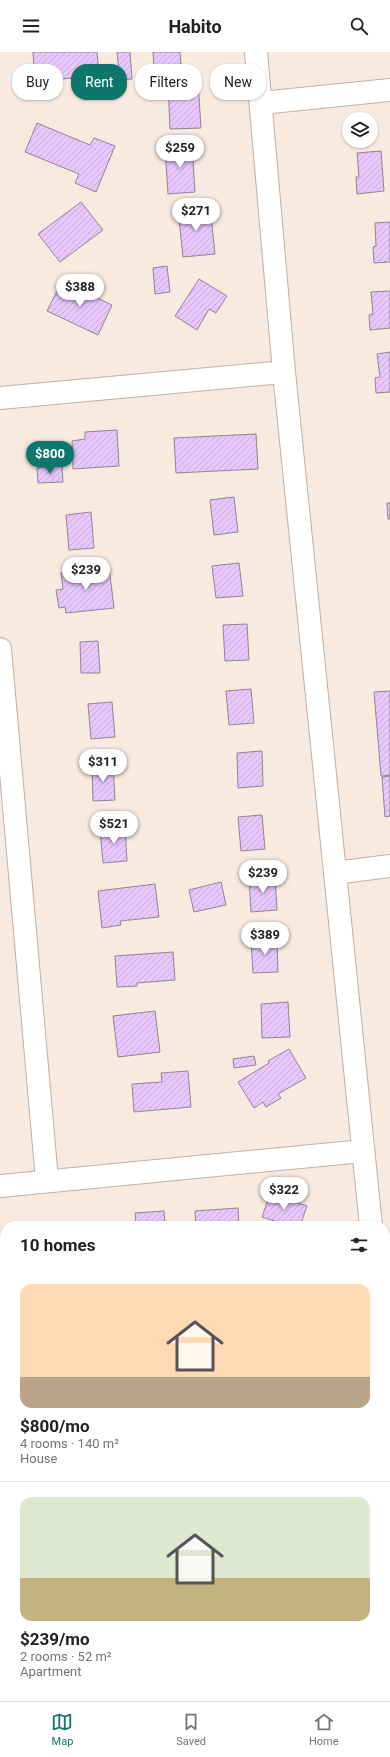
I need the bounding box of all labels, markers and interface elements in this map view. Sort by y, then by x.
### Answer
icon: menu [20,15,42,37]
icon: search [348,15,370,37]
text: Habito [168,16,222,37]
chip: Buy [12,64,63,100]
chip: Rent [71,64,127,100]
chip: Filters [135,64,202,100]
chip: New [210,64,266,100]
map controls [342,112,378,148]
button: layers [342,112,378,148]
pin: $259 [156,135,204,169]
text: $259 [165,140,195,155]
pin: $271 [172,198,220,232]
text: $271 [181,203,211,218]
pin: $388 [56,274,104,308]
text: $388 [65,279,95,294]
pin: $800 [26,441,74,475]
text: $800 [35,446,65,461]
pin: $239 [62,557,110,591]
text: $239 [71,562,101,577]
pin: $311 [79,749,127,783]
text: $311 [88,754,118,769]
pin: $521 [90,811,138,845]
text: $521 [99,816,129,831]
pin: $239 [239,860,287,894]
text: $239 [248,865,278,880]
pin: $389 [241,922,289,956]
text: $389 [250,927,280,942]
pin: $322 [260,1177,308,1211]
text: $322 [269,1182,299,1197]
icon: filters [348,1234,370,1256]
text: 10 homes [20,1235,96,1255]
icon: home [159,1310,231,1382]
text: $800/mo [20,1416,90,1436]
text: 4 rooms · 140 m² [20,1436,119,1451]
text: House [20,1451,57,1466]
icon: home [159,1523,231,1595]
text: $239/mo [20,1629,90,1649]
text: 2 rooms · 52 m² [20,1649,112,1664]
text: Apartment [20,1664,82,1679]
tab: Map [51,1711,73,1748]
tab: Saved [176,1711,206,1748]
tab: Home [309,1711,339,1748]

